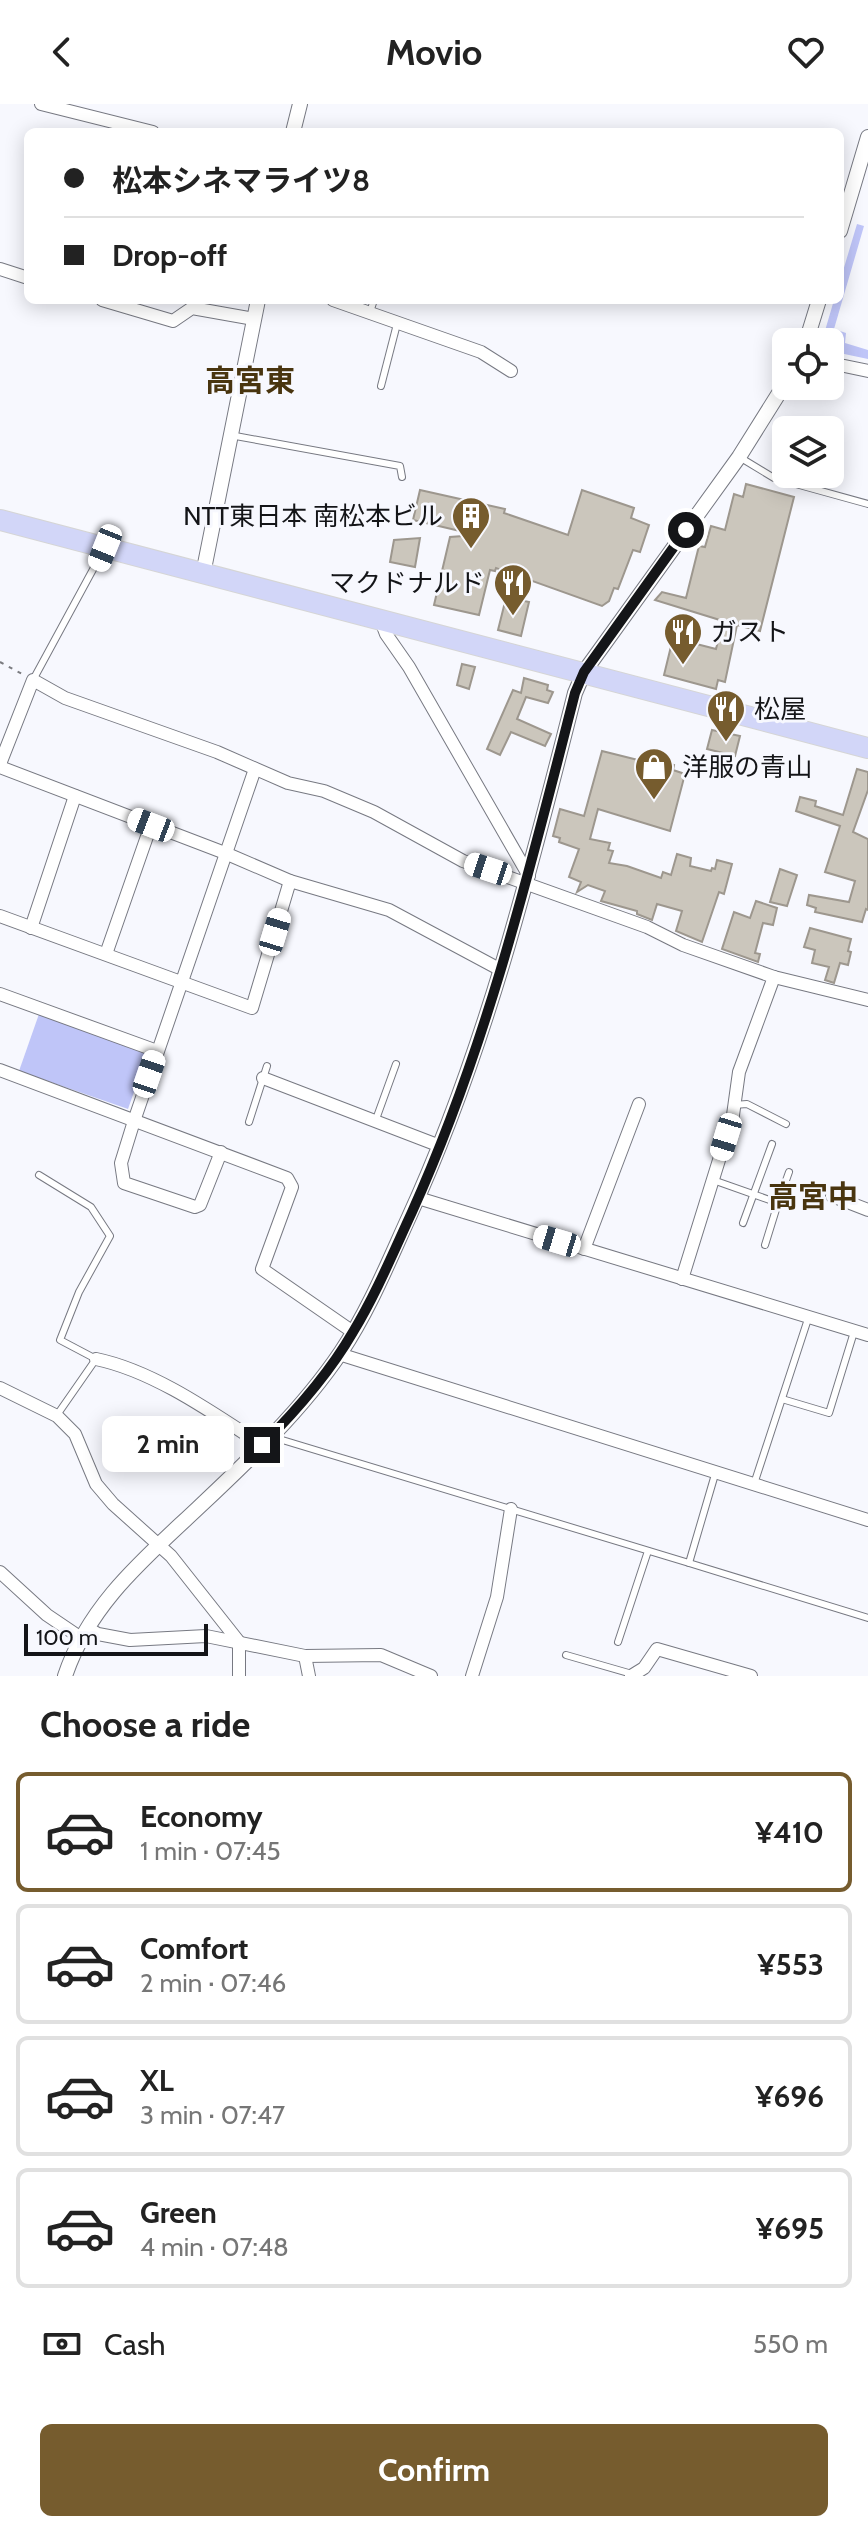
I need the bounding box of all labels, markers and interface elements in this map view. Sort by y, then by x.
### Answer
icon: back [40,30,84,74]
text: Movio [386,30,482,74]
icon: heart [784,30,828,74]
text: 松本シネマライツ8 [112,162,370,199]
text: Drop-off [112,237,227,274]
map controls [772,328,844,488]
button: locate [772,328,844,400]
district label: 高宮東 [205,362,295,399]
button: layers [772,416,844,488]
building icon: NTT東日本 南松本ビル [450,495,492,550]
place label: NTT東日本 南松本ビル [183,500,443,532]
route start [668,512,704,548]
car [85,521,125,575]
restaurant icon: マクドナルド [492,562,534,617]
place label: マクドナルド [329,567,485,599]
restaurant icon: ガスト [662,611,704,666]
place label: ガスト [711,616,789,648]
restaurant icon: 松屋 [705,688,747,743]
place label: 松屋 [754,693,806,725]
shop icon: 洋服の青山 [633,746,675,801]
place label: 洋服の青山 [682,751,812,783]
car [124,805,178,845]
car [461,850,515,888]
car [257,906,293,958]
car [130,1047,168,1101]
car [708,1111,744,1163]
district label: 高宮中 [768,1178,858,1215]
car [531,1223,583,1259]
callout: 2 min [102,1417,234,1473]
route end [244,1427,280,1463]
text: 2 min [137,1428,199,1460]
scale bar [24,1620,208,1656]
text: 100 m [36,1624,98,1651]
text: Choose a ride [40,1702,250,1746]
icon: car [44,1796,116,1868]
text: Economy [140,1798,263,1835]
text: ¥410 [755,1814,824,1851]
text: 1 min · 07:45 [140,1835,281,1867]
icon: car [44,1928,116,2000]
text: Comfort [140,1930,248,1967]
text: ¥553 [757,1946,824,1983]
text: 2 min · 07:46 [140,1967,286,1999]
icon: car [44,2060,116,2132]
text: XL [140,2062,174,2099]
text: ¥696 [755,2078,824,2115]
text: 3 min · 07:47 [140,2099,285,2131]
icon: car [44,2192,116,2264]
text: Green [140,2194,217,2231]
text: ¥695 [756,2210,824,2247]
text: 4 min · 07:48 [140,2231,289,2263]
icon: cash [40,2322,84,2366]
text: Cash [104,2326,166,2363]
text: 550 m [753,2328,828,2360]
button: Confirm [40,2424,828,2516]

